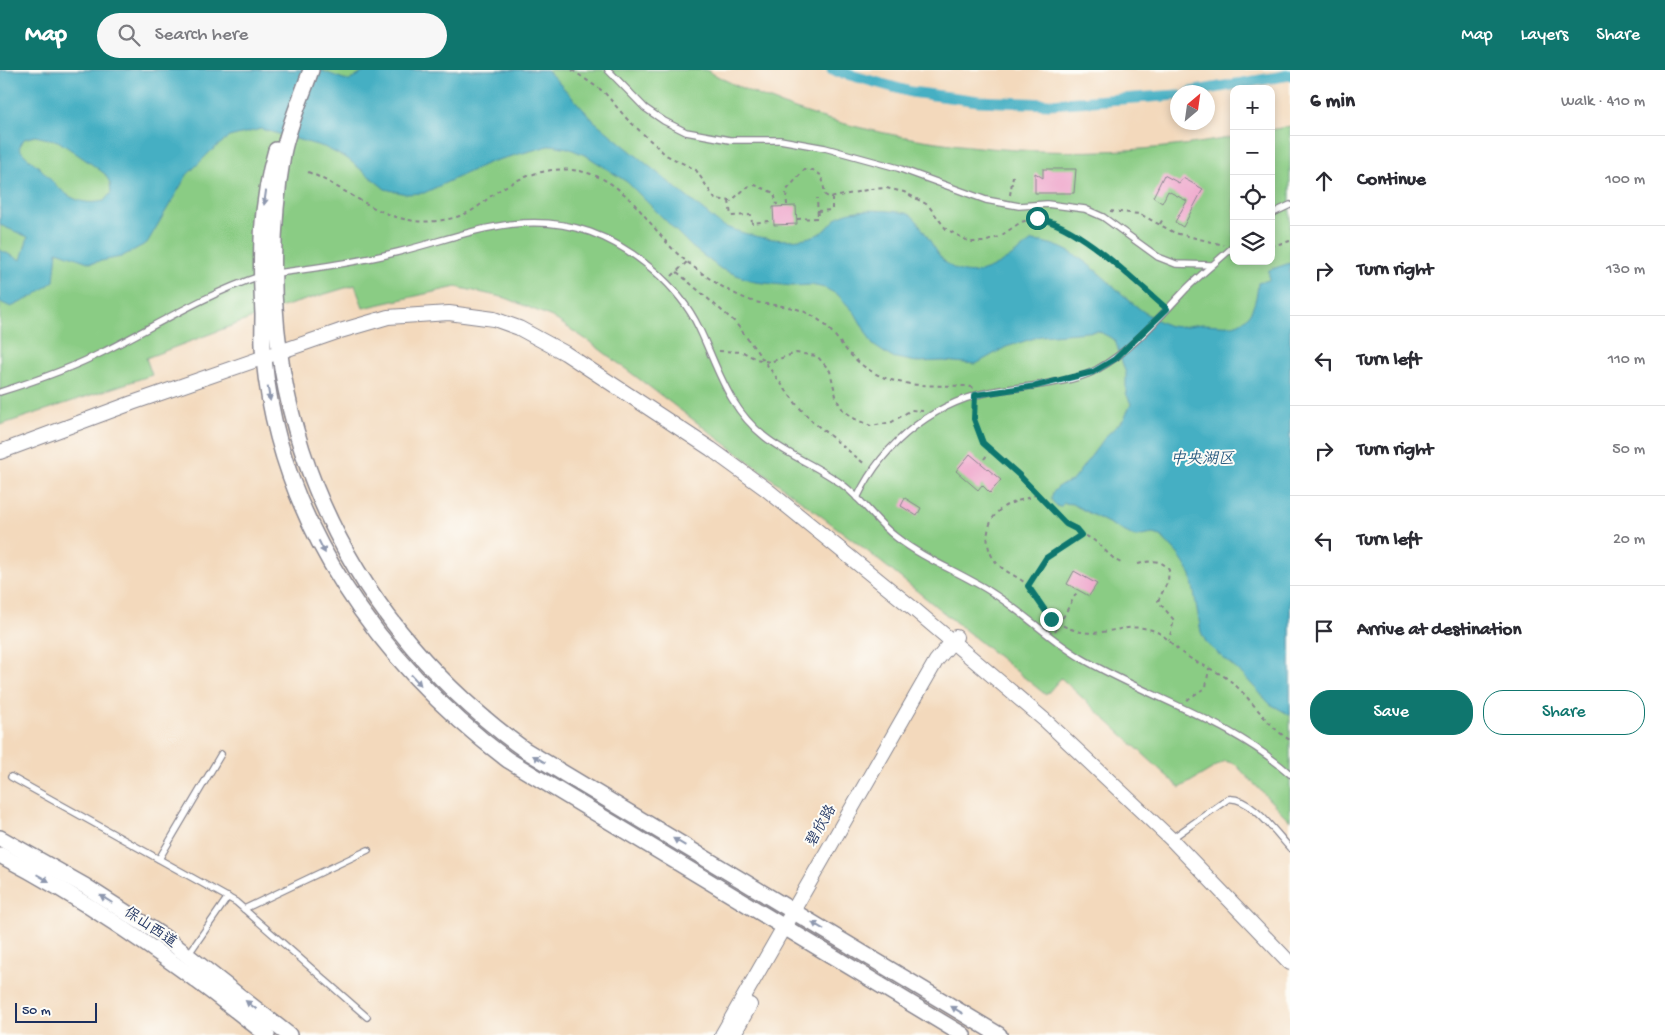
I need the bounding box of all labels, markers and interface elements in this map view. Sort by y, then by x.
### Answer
search box [97,13,447,58]
text: Map [25,21,67,50]
icon: search [115,21,143,49]
text: Search here [155,24,248,47]
text: Map [1461,25,1493,46]
text: Layers [1521,25,1568,46]
text: Share [1596,25,1640,46]
north arrow [1170,85,1215,130]
map controls [1230,85,1275,265]
button: + [1230,85,1275,130]
text: 6 min [1310,90,1355,115]
text: Walk · 410 m [1561,93,1645,112]
button: − [1230,130,1275,175]
icon: ahead [1310,167,1338,195]
text: Continue [1357,169,1426,192]
text: 100 m [1605,171,1645,190]
button: locate [1230,175,1275,220]
one-way arrow [261,190,269,206]
route start [1026,207,1049,230]
button: layers [1230,220,1275,265]
icon: right [1310,257,1338,285]
text: Turn right [1357,259,1433,282]
text: 130 m [1606,261,1645,280]
icon: left [1310,347,1338,375]
text: Turn left [1357,349,1421,372]
text: 110 m [1608,351,1645,370]
one-way arrow [266,387,274,403]
icon: right [1310,437,1338,465]
text: Turn right [1357,439,1433,462]
text: 50 m [1612,441,1645,460]
water label: 中央湖区 [1170,449,1235,470]
icon: left [1310,527,1338,555]
text: Turn left [1357,529,1421,552]
text: 20 m [1613,531,1645,550]
one-way arrow [318,540,326,555]
route end [1040,608,1063,631]
icon: arrive [1310,617,1338,645]
text: Arrive at destination [1357,619,1521,642]
one-way arrow [410,673,422,685]
button: Save [1310,690,1473,735]
button: Share [1483,690,1645,735]
one-way arrow [533,754,546,763]
street label: 碧欣路 [802,802,841,850]
one-way arrow [672,838,685,847]
one-way arrow [36,874,50,882]
one-way arrow [99,894,112,904]
street label: 保山西道 [120,904,180,952]
one-way arrow [812,921,825,930]
one-way arrow [245,999,258,1010]
scale bar [15,1000,98,1023]
text: 50 m [22,1003,51,1020]
one-way arrow [951,1005,964,1014]

